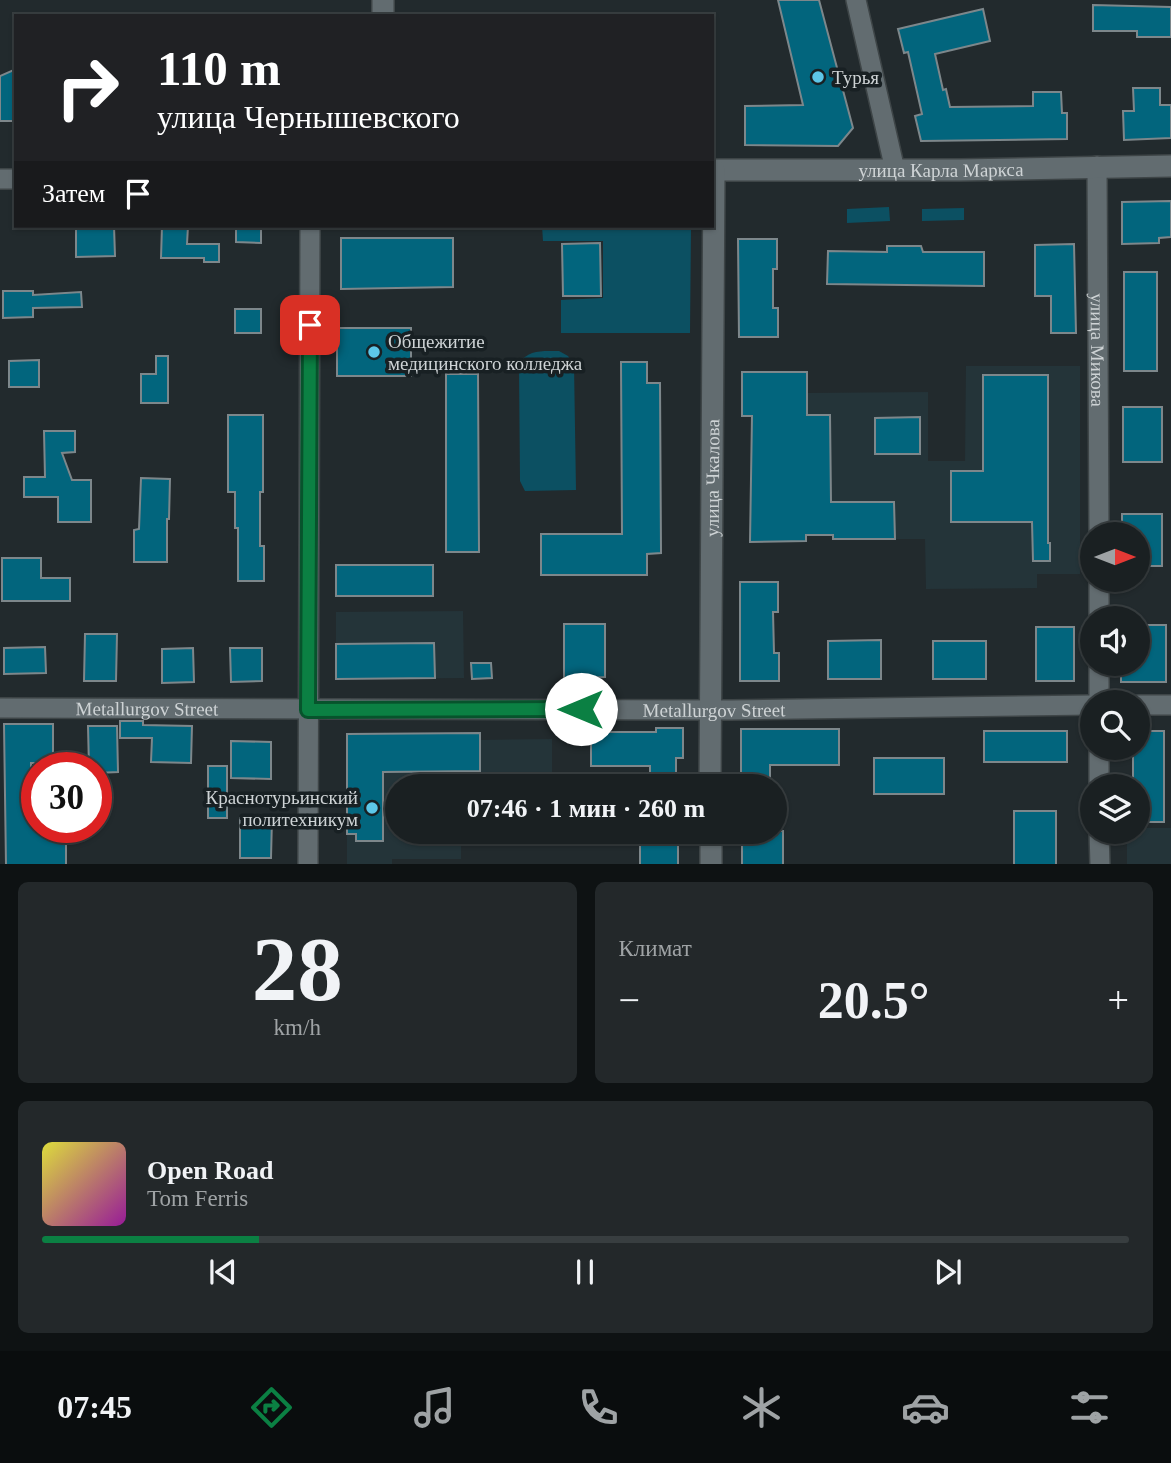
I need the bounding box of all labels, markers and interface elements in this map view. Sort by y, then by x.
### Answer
text: 110 m [157,41,281,96]
icon: right [42,42,133,133]
place label: Турья [832,67,879,88]
marker: Турья [810,69,826,85]
text: улица Чернышевского [157,99,460,135]
street label: улица Карла Маркса [858,159,1024,181]
icon: arrive [119,175,157,213]
text: Затем [42,179,105,208]
street label: улица Микова [1087,293,1108,407]
pin [280,295,340,355]
icon: arrive [291,306,329,344]
place label: Общежитие медицинского колледжа [388,331,583,374]
marker: Общежитие медицинского колледжа [366,344,382,360]
street label: улица Чкалова [702,418,723,537]
north arrow [1080,522,1150,592]
map controls [1080,522,1150,844]
button: sound [1080,606,1150,676]
position arrow [544,672,618,746]
button: search [1080,690,1150,760]
street label: Metallurgov Street [76,698,219,720]
street label: Metallurgov Street [643,699,786,721]
speed limit sign: 30 [21,752,112,843]
button: layers [1080,774,1150,844]
place label: Краснотурьинский политехникум [205,787,358,830]
text: 07:46 · 1 мин · 260 m [467,794,705,823]
marker: Краснотурьинский политехникум [364,800,380,816]
text: 28 [252,919,343,1020]
text: Климат [619,936,692,961]
text: 20.5° [818,972,930,1029]
text: − [619,979,640,1021]
text: + [1108,979,1129,1021]
text: km/h [274,1015,321,1040]
text: Open Road [147,1156,273,1185]
text: Tom Ferris [147,1186,248,1211]
icon: previous [204,1253,242,1291]
icon: pause [566,1253,604,1291]
icon: next [929,1253,967,1291]
icon: directions [247,1383,296,1432]
icon: music [410,1383,459,1432]
icon: phone [574,1383,623,1432]
icon: climate [737,1383,786,1432]
icon: car [901,1383,950,1432]
icon: filters [1065,1383,1114,1432]
text: 07:45 [57,1389,132,1425]

